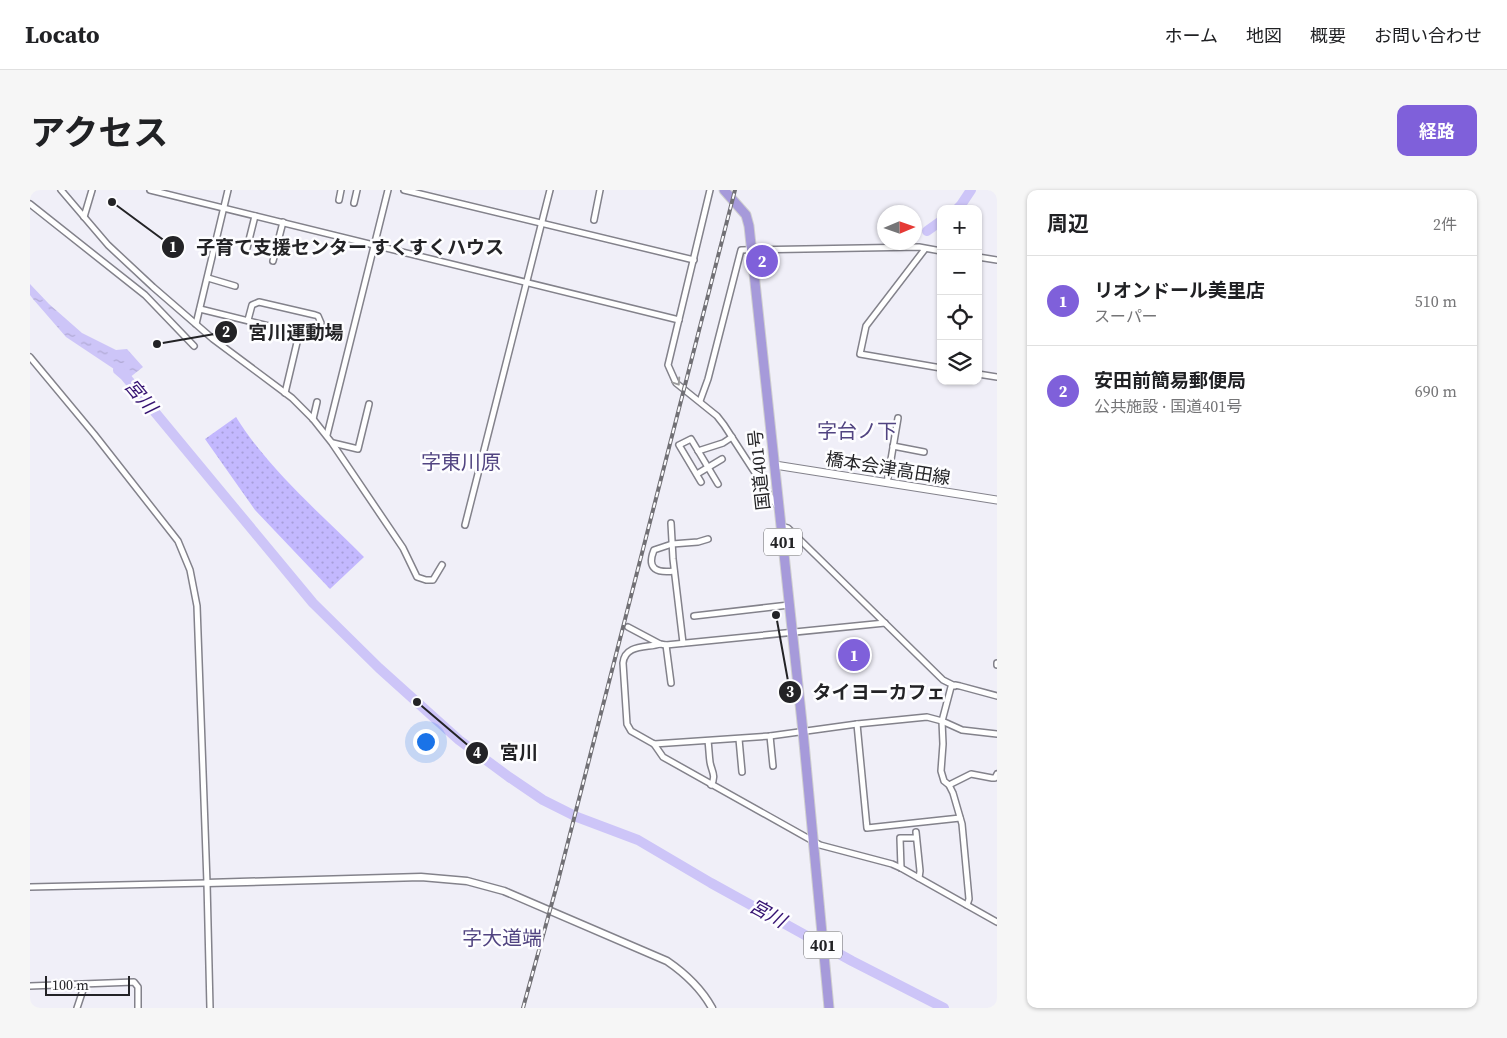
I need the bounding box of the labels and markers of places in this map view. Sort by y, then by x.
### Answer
callout: 子育て支援センター すくすくハウス [161,230,514,264]
pin: 2 [746,242,778,280]
callout: 宮川運動場 [214,315,354,349]
pin: 1 [838,636,870,674]
callout: タイヨーカフェ [778,675,956,709]
callout: 宮川 [465,736,548,770]

